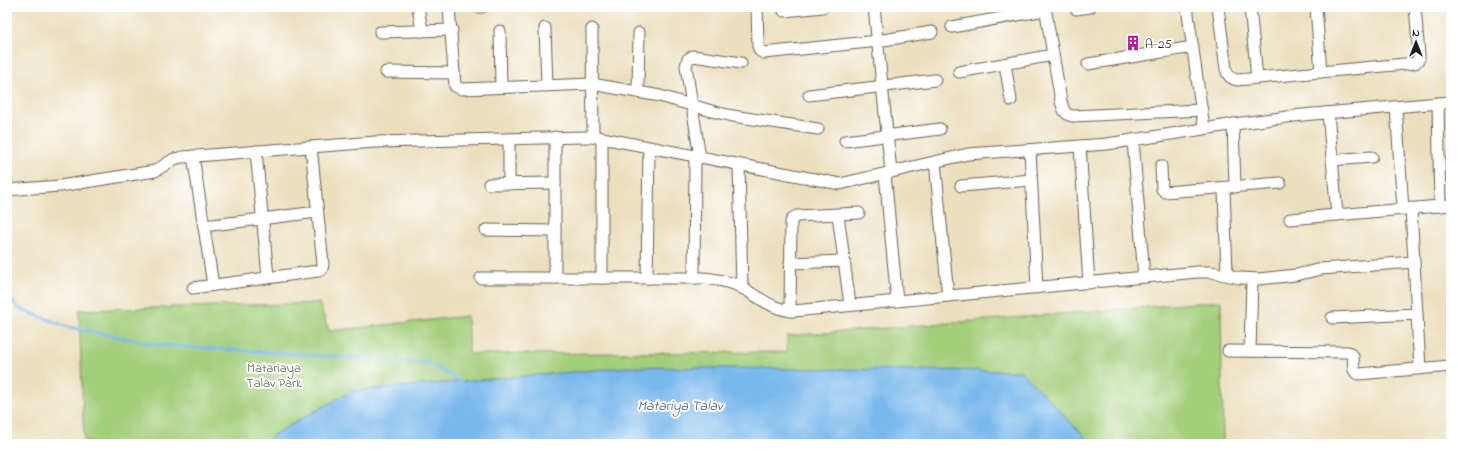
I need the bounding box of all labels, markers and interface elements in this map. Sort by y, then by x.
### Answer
north arrow [1396,22,1436,62]
text: N [1412,25,1420,41]
building icon: A-25 [1124,34,1142,52]
place label: A-25 [1145,35,1172,54]
park label: Matariaya Talav Park [246,359,302,393]
water label: Matariya Talav [638,396,724,417]

